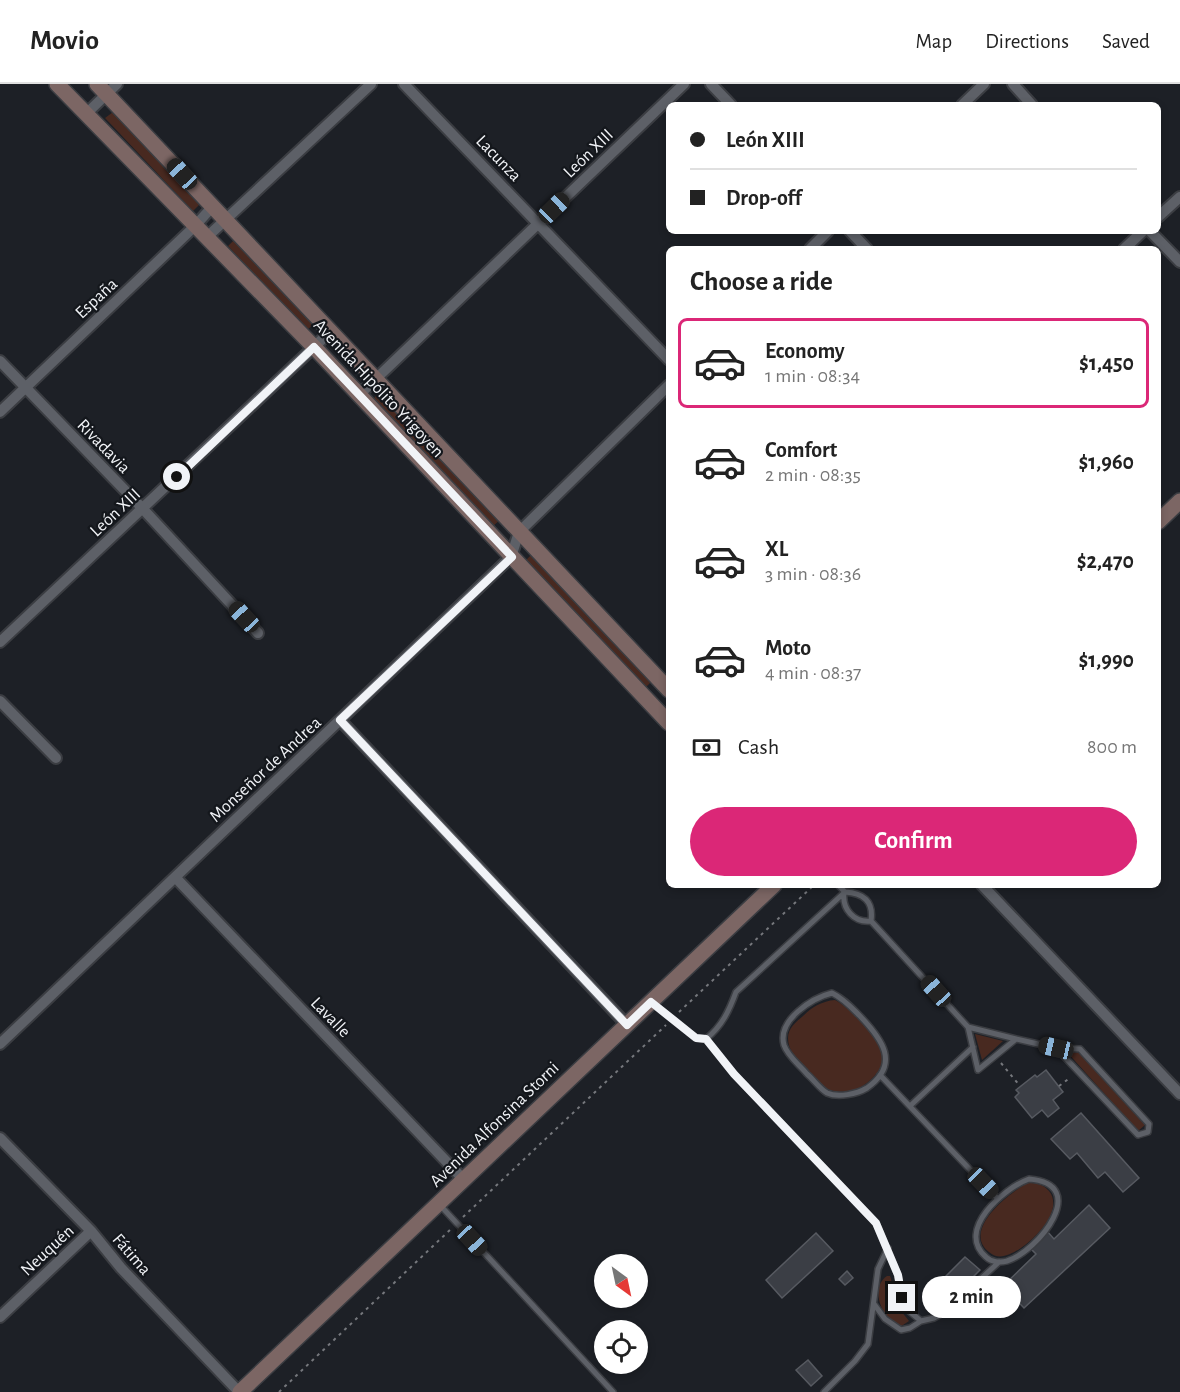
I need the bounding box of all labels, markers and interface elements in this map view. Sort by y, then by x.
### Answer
text: Movio [30,27,99,55]
text: Map [916,31,952,52]
text: Directions [985,31,1069,52]
text: Saved [1102,31,1150,52]
street label: León XIII [560,126,617,182]
text: León XIII [726,129,805,151]
street label: Lacunza [472,132,524,185]
car [163,155,201,193]
text: Drop-off [726,187,802,209]
car [535,189,573,227]
text: Choose a ride [690,268,833,295]
street label: España [72,275,121,322]
street label: Avenida Hipólito Yrigoyen [310,316,447,461]
icon: car [693,336,747,390]
text: Economy [765,340,845,362]
text: $1,450 [1079,352,1134,374]
text: 1 min · 08:34 [765,366,860,386]
street label: Rivadavia [73,416,133,477]
icon: car [693,435,747,489]
text: Comfort [765,439,837,461]
text: $1,960 [1078,451,1134,473]
route start [163,463,190,490]
text: 2 min · 08:35 [765,465,861,485]
street label: León XIII [87,485,144,540]
icon: car [693,534,747,588]
text: XL [765,538,788,560]
text: $2,470 [1077,550,1134,572]
text: 3 min · 08:36 [765,564,861,584]
car [225,598,263,636]
icon: car [693,633,747,687]
text: Moto [765,637,811,659]
text: $1,990 [1078,649,1134,671]
text: 4 min · 08:37 [765,663,861,683]
street label: Monseñor de Andrea [206,714,325,826]
icon: cash [690,731,723,764]
text: Cash [738,736,779,758]
text: 800 m [1087,737,1137,757]
button: Confirm [690,807,1137,876]
car [917,972,955,1010]
street label: Lavalle [307,994,354,1041]
car [1036,1035,1076,1061]
street label: Avenida Alfonsina Storni [427,1059,563,1191]
car [964,1164,1002,1202]
car [453,1221,491,1259]
street label: Neuquén [18,1222,78,1280]
street label: Fátima [109,1230,154,1279]
north arrow [594,1254,648,1308]
map controls [594,1254,648,1374]
callout: 2 min [923,1277,1022,1319]
route end [888,1284,915,1311]
text: 2 min [949,1287,994,1307]
button: locate [594,1320,648,1374]

